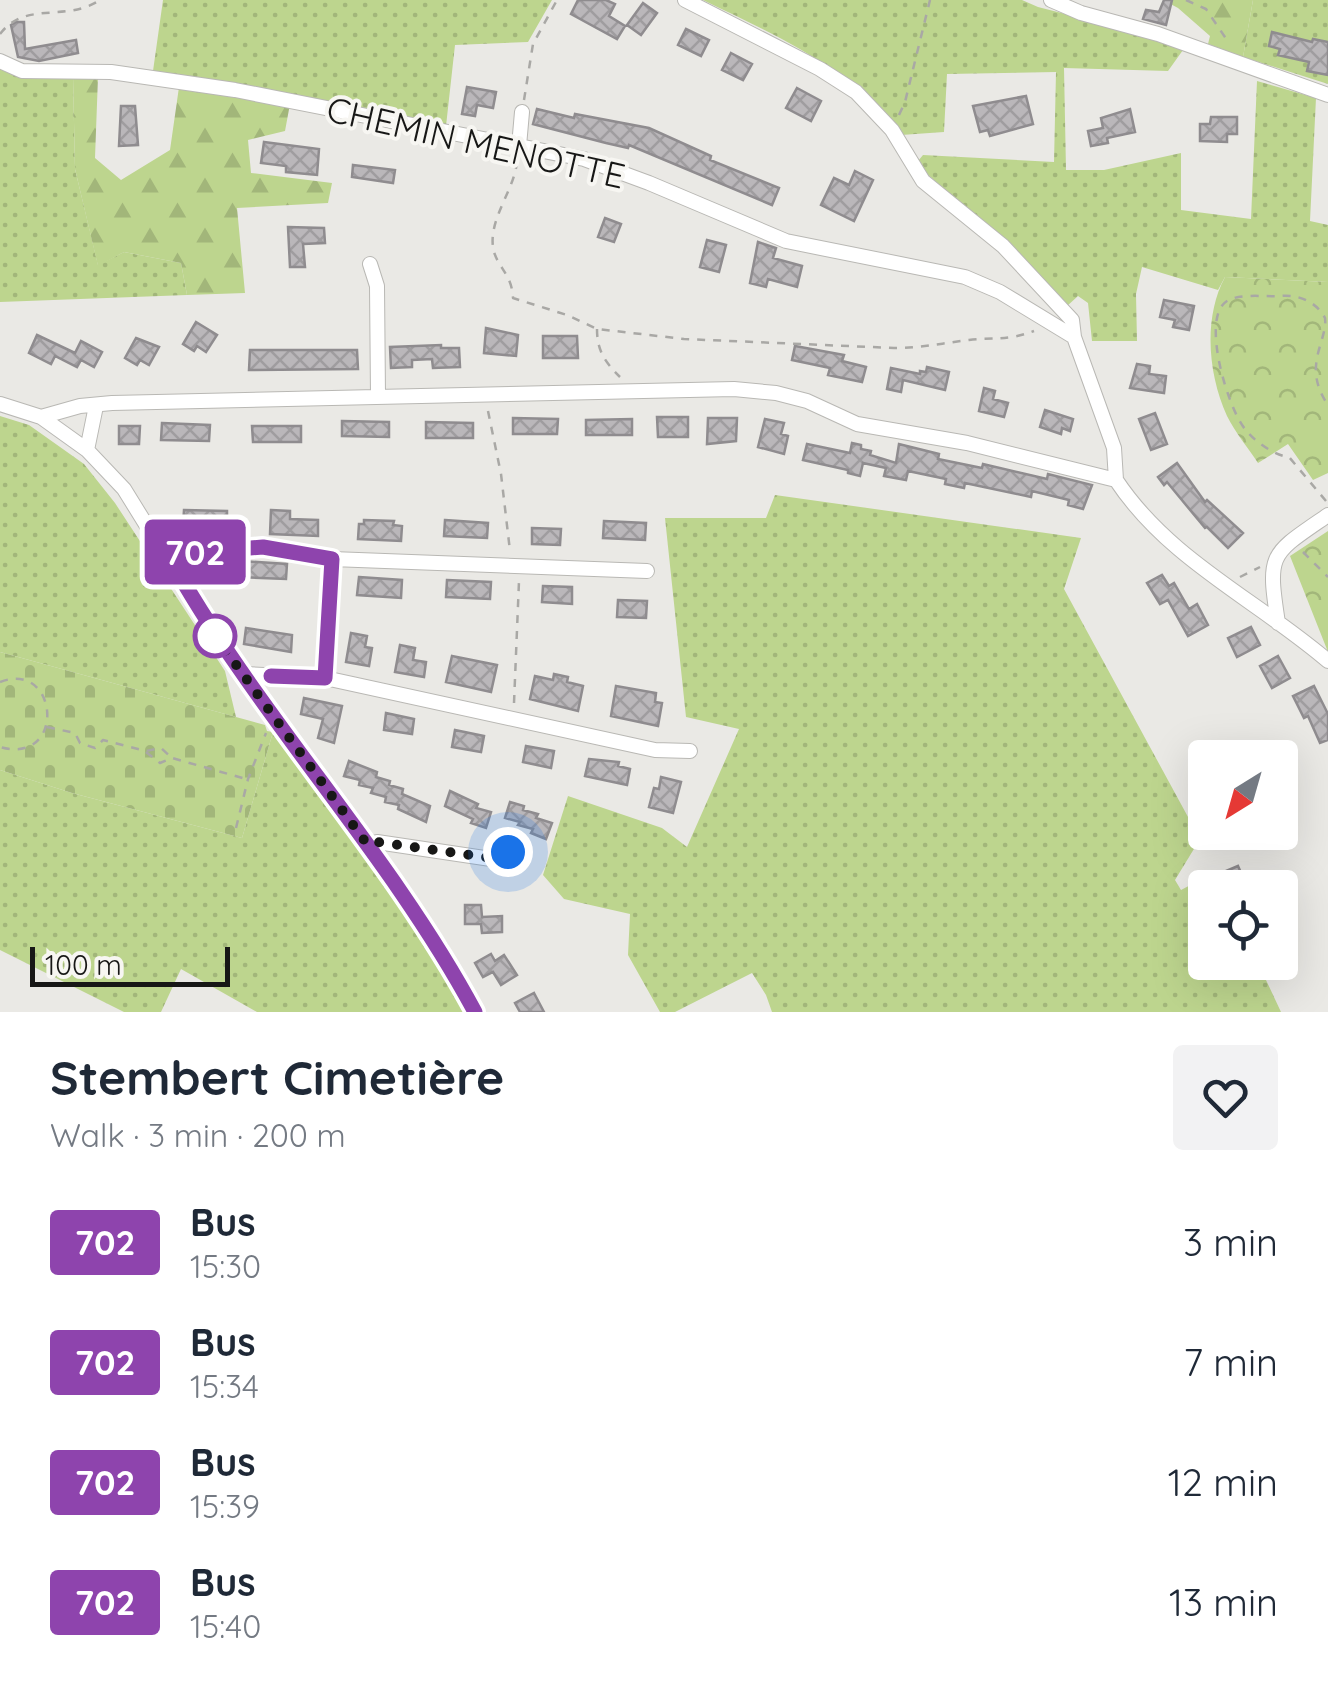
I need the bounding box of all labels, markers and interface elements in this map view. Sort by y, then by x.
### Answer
street label: CHEMIN MENOTTE [323,86,629,198]
line badge: 702 [138,520,252,584]
text: 702 [165,530,225,574]
unlabelled marker [194,615,236,657]
north arrow [1188,740,1298,850]
map controls [1188,740,1298,980]
your location [483,827,533,877]
button: locate [1188,870,1298,980]
scale bar [30,942,230,986]
text: 100 m [45,947,122,982]
button: heart [1173,1045,1278,1150]
text: Stembert Cimetière [50,1047,504,1107]
text: Walk · 3 min · 200 m [50,1115,346,1155]
text: Bus [190,1198,256,1246]
text: 3 min [1183,1218,1278,1266]
text: 702 [75,1220,135,1264]
text: 15:30 [190,1246,261,1286]
text: Bus [190,1318,256,1366]
text: 7 min [1183,1338,1278,1386]
text: 702 [75,1340,135,1384]
text: 15:34 [190,1366,259,1406]
text: Bus [190,1438,256,1486]
text: 12 min [1168,1458,1278,1506]
text: 702 [75,1460,135,1504]
text: 15:39 [190,1486,260,1526]
text: Bus [190,1558,256,1606]
text: 13 min [1169,1578,1278,1626]
text: 702 [75,1580,135,1624]
text: 15:40 [190,1606,261,1646]

